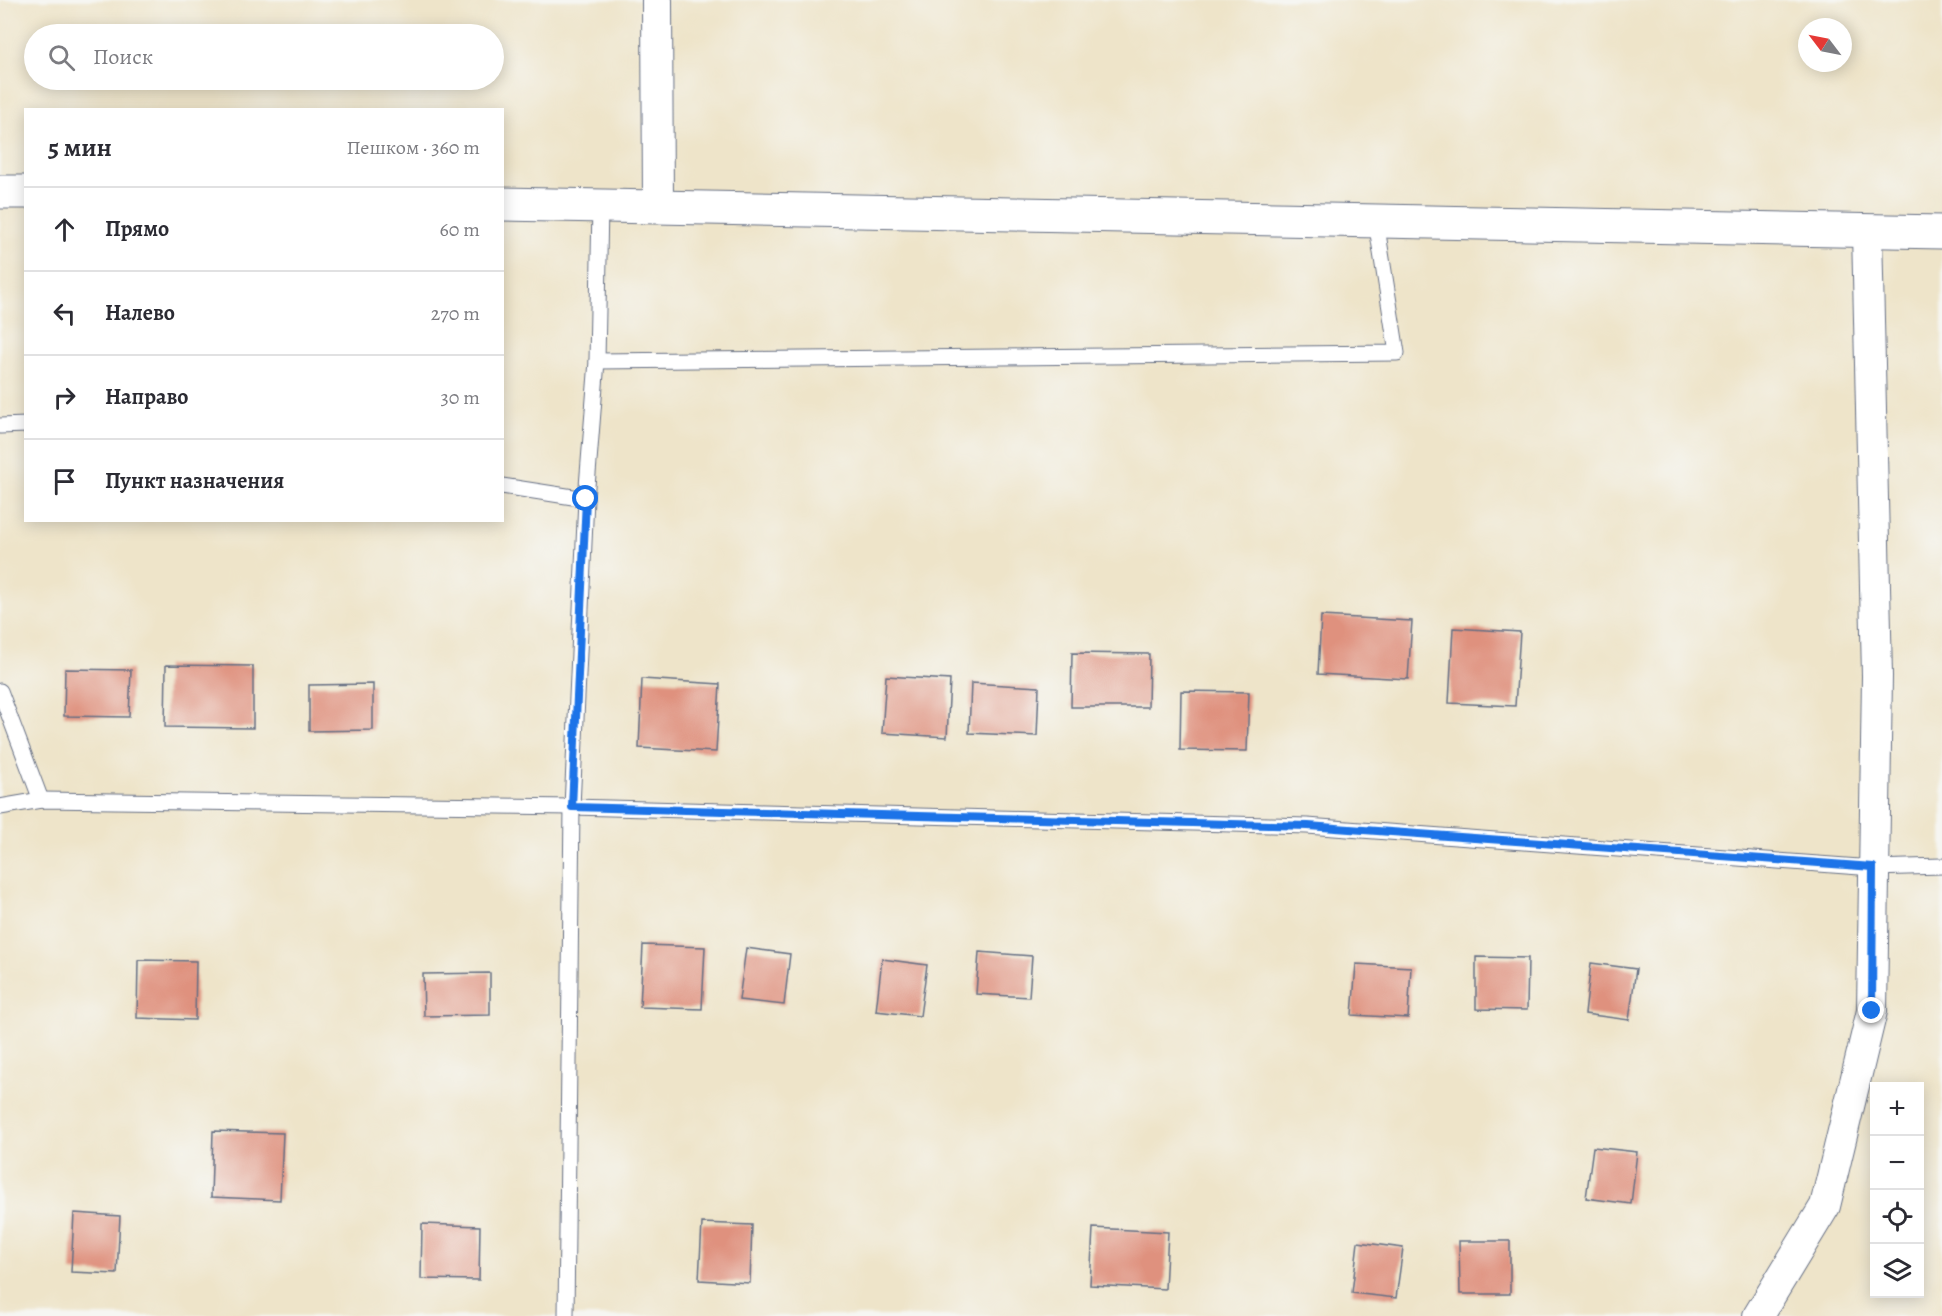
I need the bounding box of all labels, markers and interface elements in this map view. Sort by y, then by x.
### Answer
north arrow [1798,18,1852,72]
search box [24,24,504,90]
icon: search [45,41,78,74]
text: Поиск [93,42,153,72]
text: 5 мин [48,130,112,165]
text: Пешком · 360 m [347,134,480,161]
icon: ahead [48,213,81,246]
text: Прямо [105,214,169,244]
text: 60 m [440,216,480,243]
icon: left [48,297,81,330]
text: Налево [105,298,175,328]
text: 270 m [431,300,480,327]
icon: right [48,381,81,414]
text: Направо [105,382,188,412]
text: 30 m [440,384,480,411]
icon: arrive [48,465,81,498]
text: Пункт назначения [105,466,284,496]
route start [572,485,598,511]
route end [1858,997,1884,1023]
map controls [1870,1082,1924,1298]
button: + [1870,1082,1924,1136]
button: − [1870,1136,1924,1190]
button: locate [1870,1190,1924,1244]
button: layers [1870,1244,1924,1298]

